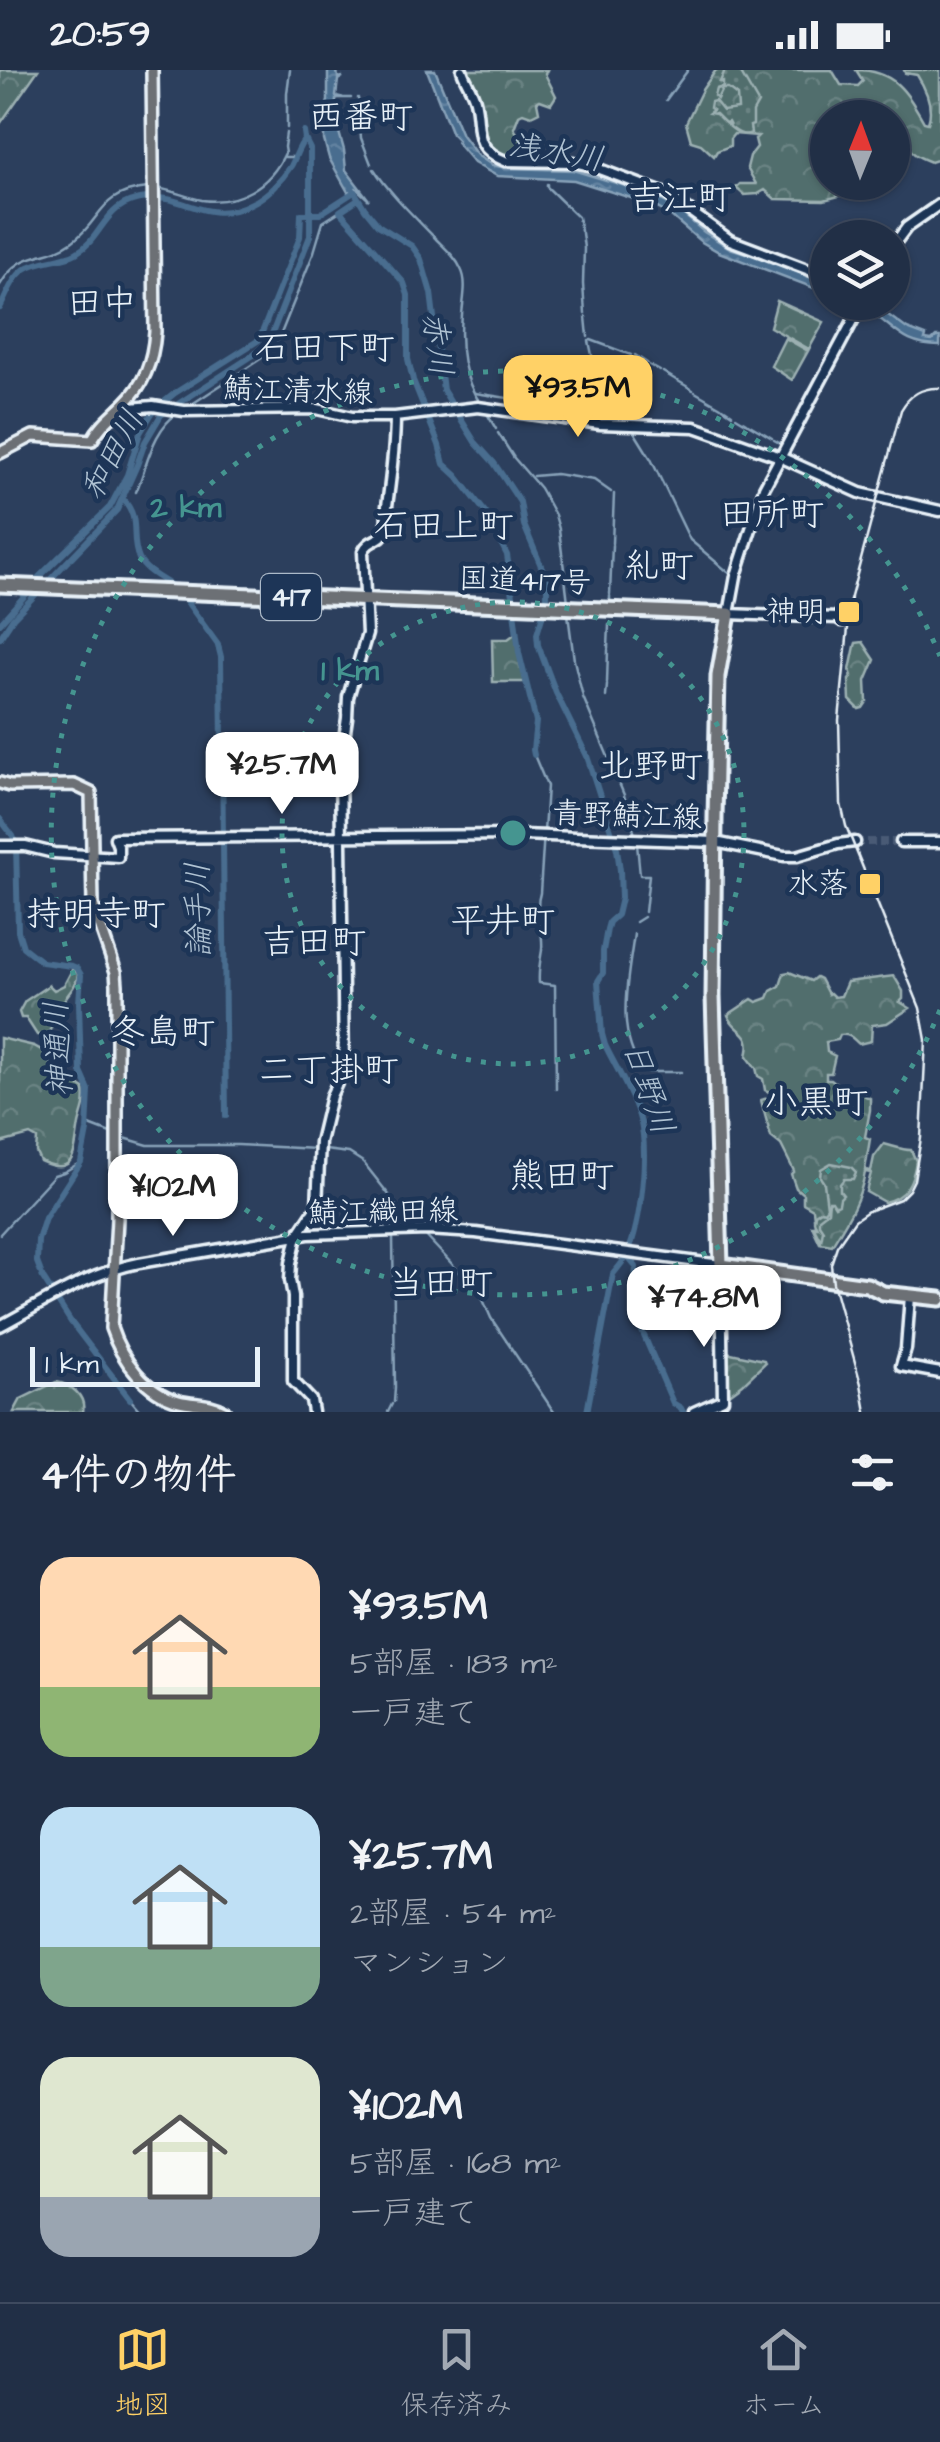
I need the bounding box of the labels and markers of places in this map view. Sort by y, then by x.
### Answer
pin: ¥93.5M [497,355,659,440]
place label: 神明 [766,591,826,633]
marker: 神明 [836,599,862,625]
pin: ¥25.7M [201,732,363,817]
centre of rings [495,815,531,851]
place label: 水落 [788,863,848,905]
marker: 水落 [857,871,883,897]
pin: ¥102M [103,1154,243,1239]
pin: ¥74.8M [623,1265,785,1350]

